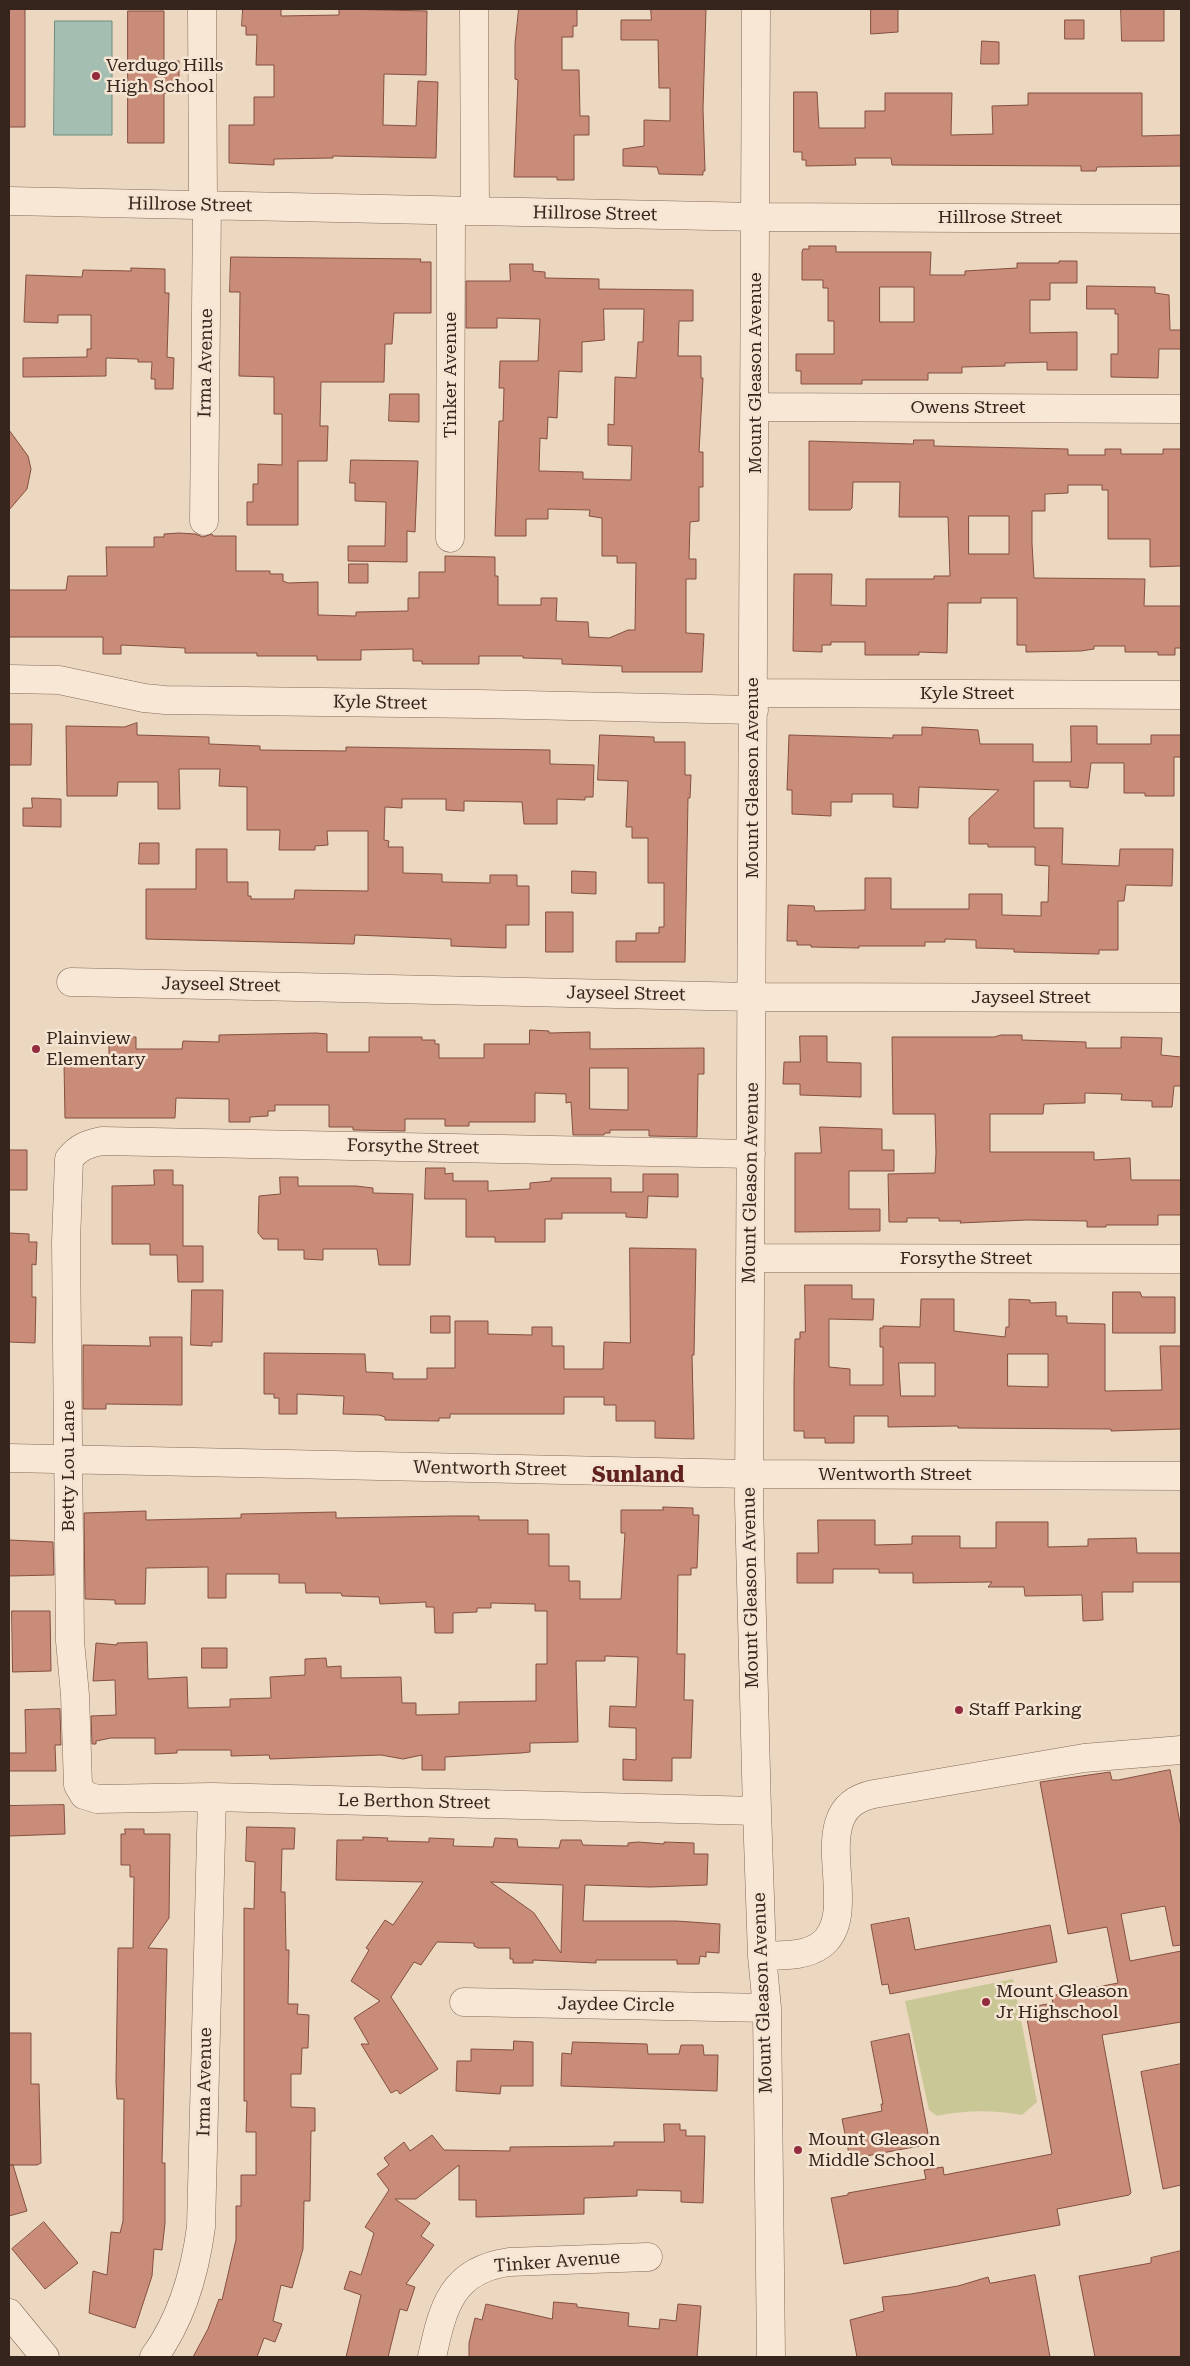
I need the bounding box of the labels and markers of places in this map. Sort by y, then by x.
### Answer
place label: Verdugo Hills High School [106,55,223,98]
marker: Verdugo Hills High School [90,70,102,82]
place label: Plainview Elementary [46,1028,146,1070]
marker: Plainview Elementary [30,1043,42,1055]
place label: Staff Parking [969,1699,1081,1721]
marker: Staff Parking [953,1704,965,1716]
place label: Mount Gleason Jr Highschool [996,1981,1128,2024]
marker: Mount Gleason Jr Highschool [980,1996,992,2008]
place label: Mount Gleason Middle School [808,2129,940,2172]
marker: Mount Gleason Middle School [792,2144,804,2156]

